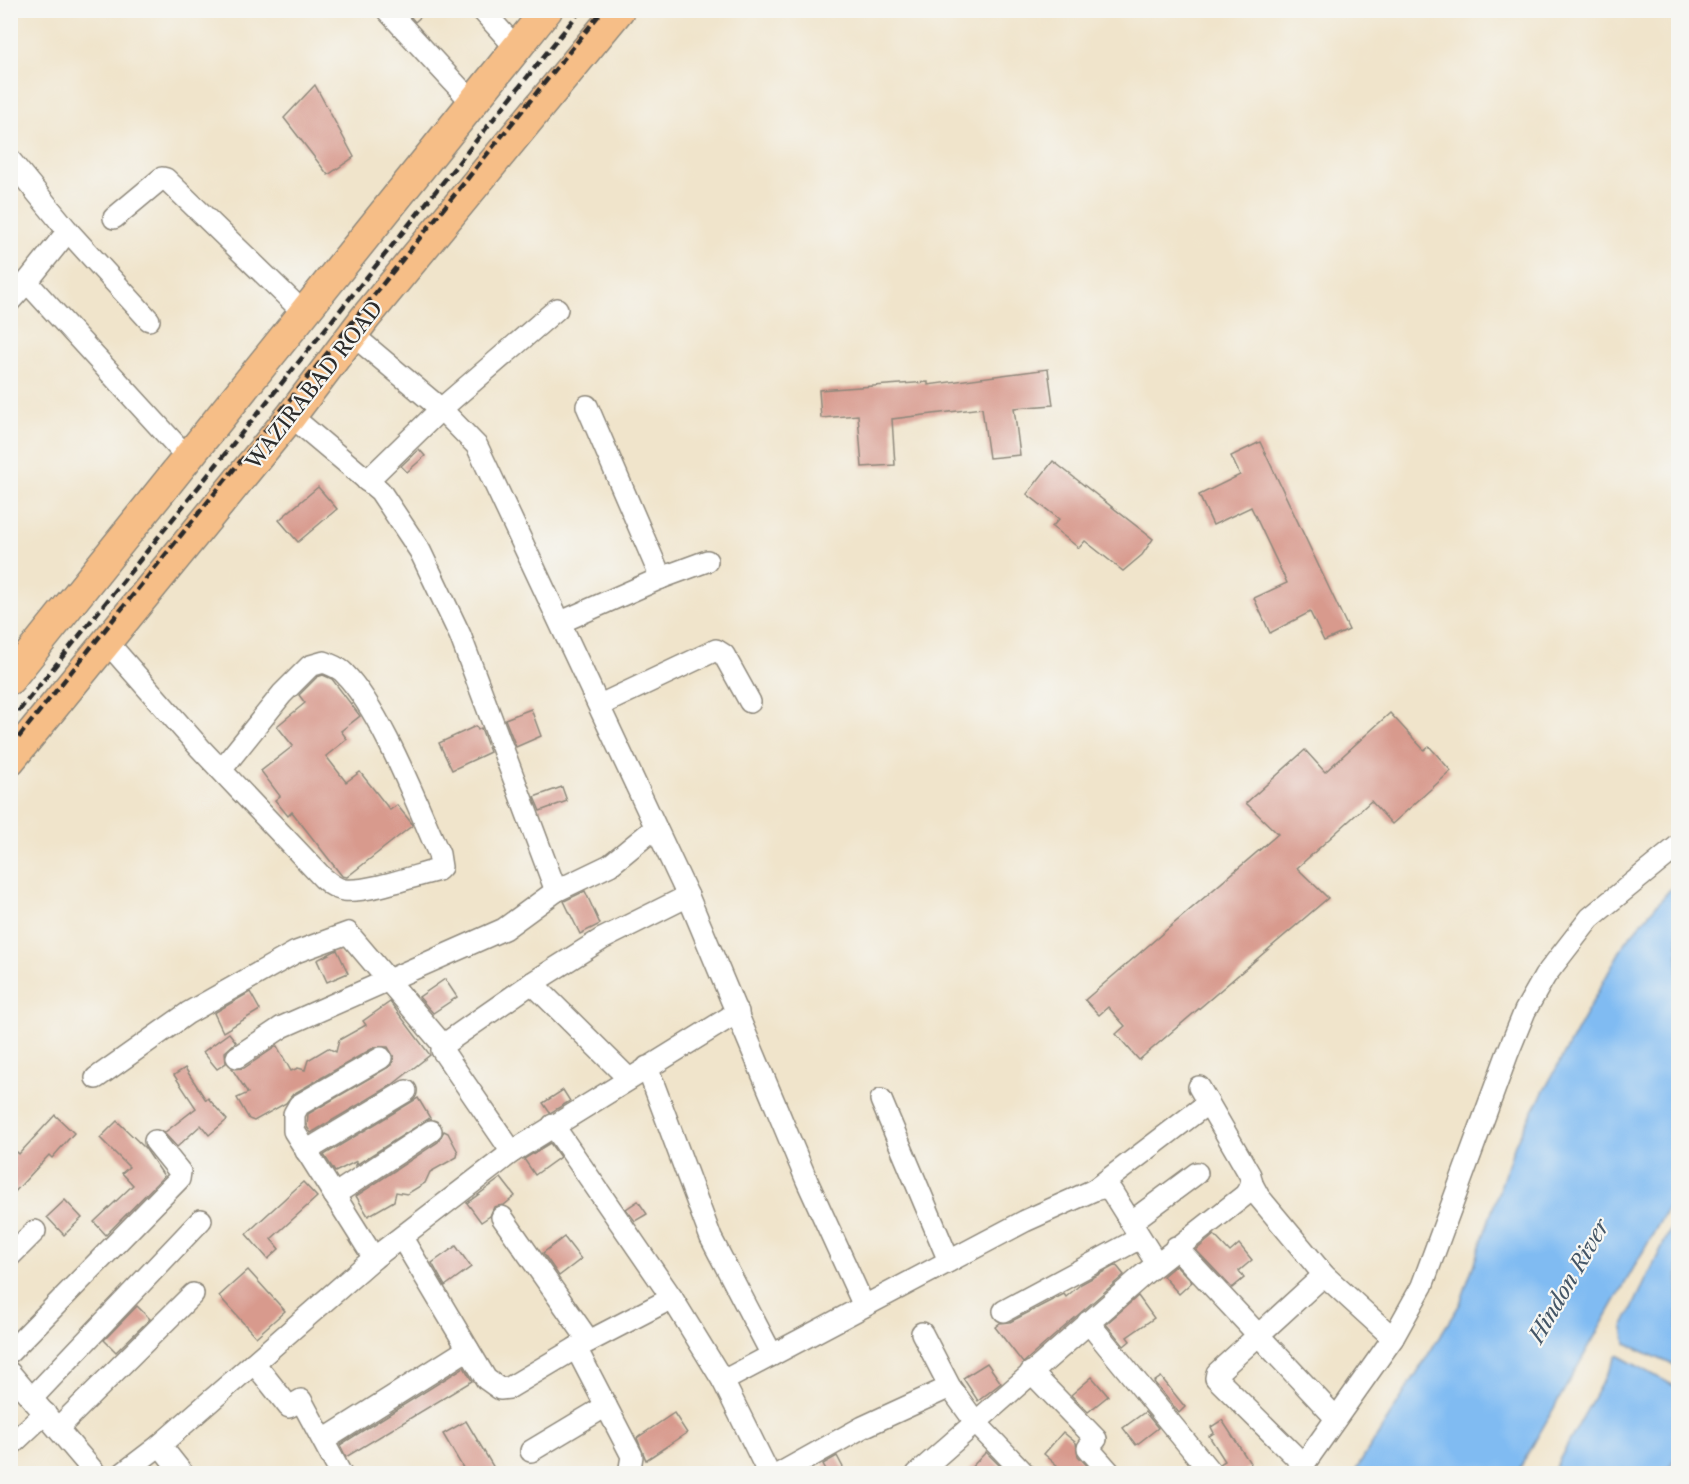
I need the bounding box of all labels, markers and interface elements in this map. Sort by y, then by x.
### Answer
street label: WAZIRABAD ROAD [240,296,388,475]
water label: Hindon River [1522,1213,1616,1349]

